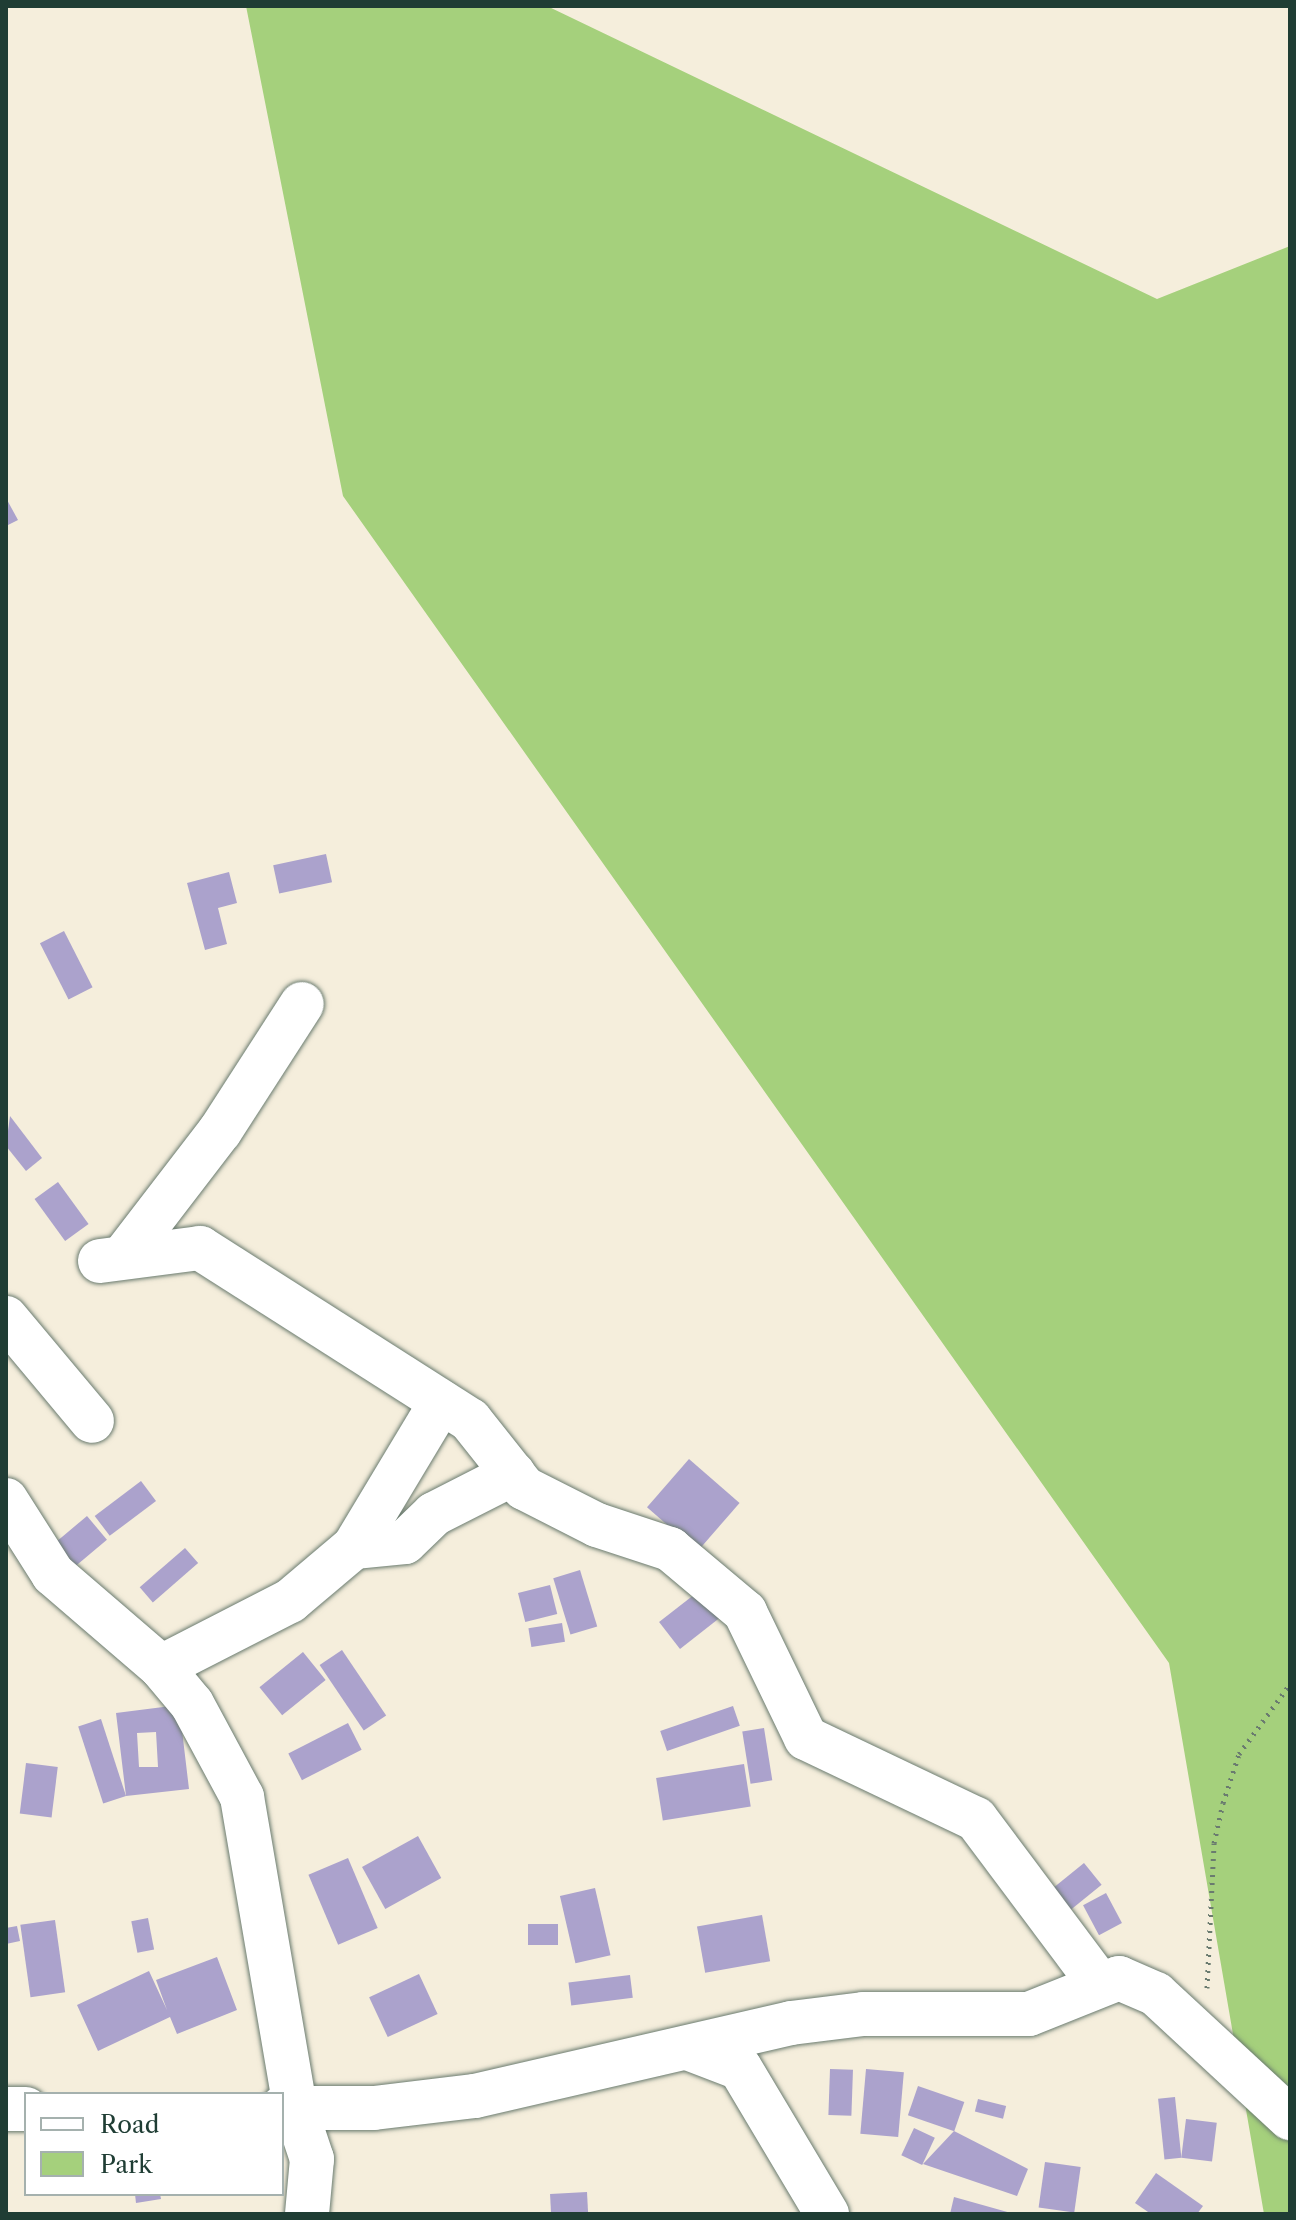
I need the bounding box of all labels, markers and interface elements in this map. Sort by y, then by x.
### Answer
legend [24,2092,284,2196]
text: Road [100,2110,159,2139]
text: Park [100,2150,152,2179]

